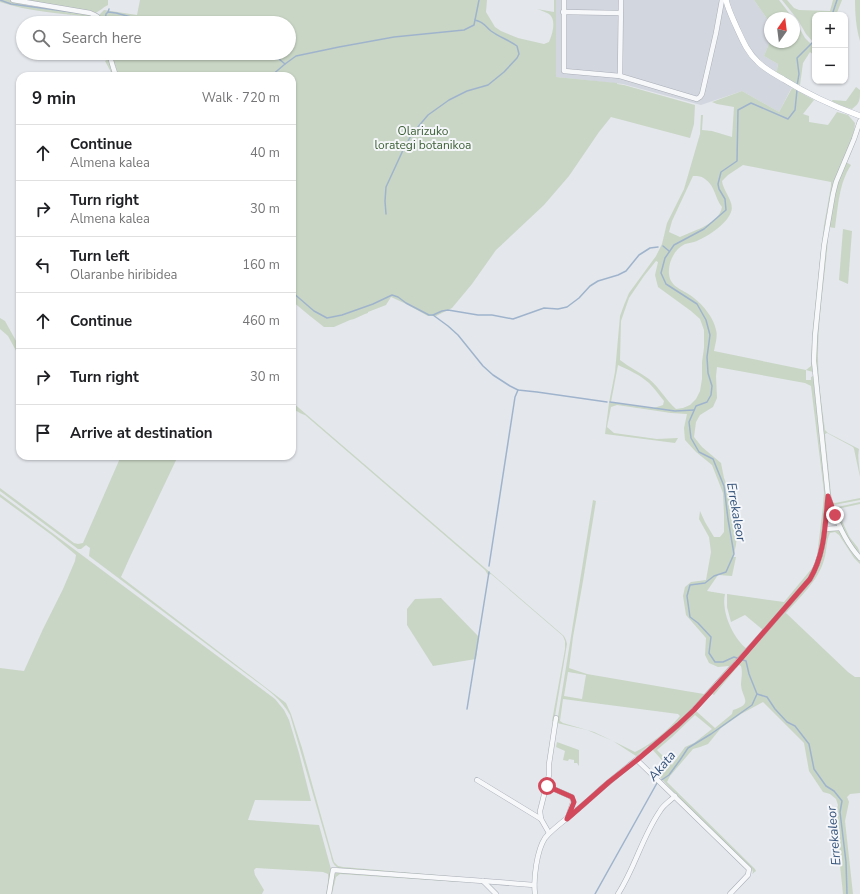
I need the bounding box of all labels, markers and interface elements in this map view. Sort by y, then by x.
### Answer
north arrow [764,12,800,48]
map controls [812,12,848,84]
button: + [812,12,848,48]
search box [16,16,296,60]
icon: search [30,27,52,49]
text: Search here [62,28,142,48]
button: − [812,48,848,84]
text: 9 min [32,87,76,110]
text: Walk · 720 m [202,89,280,107]
park label: Olarizuko lorategi botanikoa [375,123,471,153]
text: Continue [70,134,132,154]
icon: ahead [32,142,54,164]
text: 40 m [250,144,280,162]
text: Almena kalea [70,154,150,172]
text: Turn right [70,190,139,210]
icon: right [32,198,54,220]
text: 30 m [250,200,280,218]
text: Almena kalea [70,210,150,228]
text: Turn left [70,246,129,266]
icon: left [32,254,54,276]
text: 160 m [242,256,280,274]
text: Olaranbe hiribidea [70,266,177,284]
icon: ahead [32,310,54,332]
text: Continue [70,311,132,331]
text: 460 m [242,312,280,330]
icon: right [32,366,54,388]
text: Turn right [70,367,139,387]
text: 30 m [250,368,280,386]
icon: arrive [32,422,54,444]
text: Arrive at destination [70,423,213,443]
water label: Errekaleor [722,481,750,543]
route end [826,506,844,524]
water label: Akata [643,747,680,786]
route start [538,777,556,795]
water label: Errekaleor [822,805,846,866]

